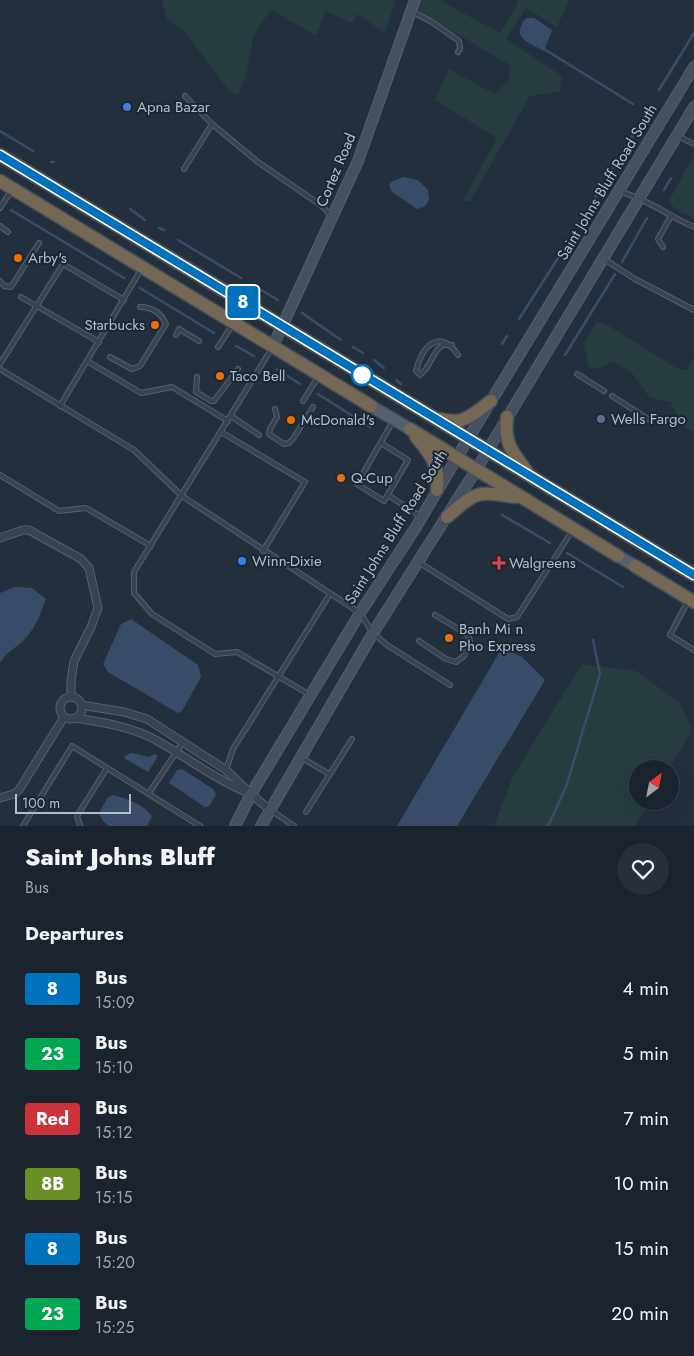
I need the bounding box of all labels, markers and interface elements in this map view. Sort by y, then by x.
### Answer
place label: Apna Bazar [137,96,211,118]
street label: Saint Johns Bluff Road South [552,100,662,264]
marker: Apna Bazar [121,101,133,113]
street label: Cortez Road [311,130,361,210]
place label: Arby's [28,247,67,269]
marker: Arby's [12,252,24,264]
line badge: 8 [227,286,259,318]
text: 8 [237,289,249,315]
place label: Starbucks [85,314,145,336]
marker: Starbucks [149,319,161,331]
unlabelled marker [351,364,373,386]
place label: Taco Bell [230,365,286,387]
marker: Taco Bell [214,370,226,382]
place label: Wells Fargo [611,408,686,430]
place label: McDonald's [301,409,375,431]
marker: Wells Fargo [595,413,607,425]
marker: McDonald's [285,414,297,426]
street label: Saint Johns Bluff Road South [339,445,453,609]
place label: Q-Cup [351,467,393,489]
marker: Q-Cup [335,472,347,484]
place label: Winn-Dixie [252,550,322,572]
place label: Walgreens [509,552,576,574]
marker: Winn-Dixie [236,555,248,567]
marker: Walgreens [493,557,505,569]
place label: Banh Mi n Pho Express [459,618,536,657]
marker: Banh Mi n Pho Express [443,632,455,644]
north arrow [629,760,679,810]
map controls [629,760,679,810]
scale bar [15,791,131,814]
text: 100 m [22,793,60,813]
text: Saint Johns Bluff [25,839,215,874]
button: heart [617,843,669,895]
text: Bus [25,876,49,899]
text: Departures [25,920,124,947]
text: Bus [95,964,127,991]
text: 4 min [622,975,669,1002]
text: 8 [47,976,58,1002]
text: 15:09 [95,991,135,1014]
text: Bus [95,1029,127,1056]
text: 5 min [623,1040,669,1067]
text: 23 [41,1041,64,1067]
text: 15:10 [95,1056,133,1079]
text: Bus [95,1094,127,1121]
text: 7 min [624,1105,669,1132]
text: Red [36,1106,69,1132]
text: 15:12 [95,1121,132,1144]
text: Bus [95,1159,127,1186]
text: 10 min [614,1170,669,1197]
text: 8B [41,1171,64,1197]
text: 15:15 [95,1186,132,1209]
text: Bus [95,1224,127,1251]
text: 15 min [614,1235,669,1262]
text: 8 [47,1236,58,1262]
text: 15:20 [95,1251,135,1274]
text: Bus [95,1289,127,1316]
text: 20 min [611,1300,669,1327]
text: 23 [41,1301,64,1327]
text: 15:25 [95,1316,134,1339]

